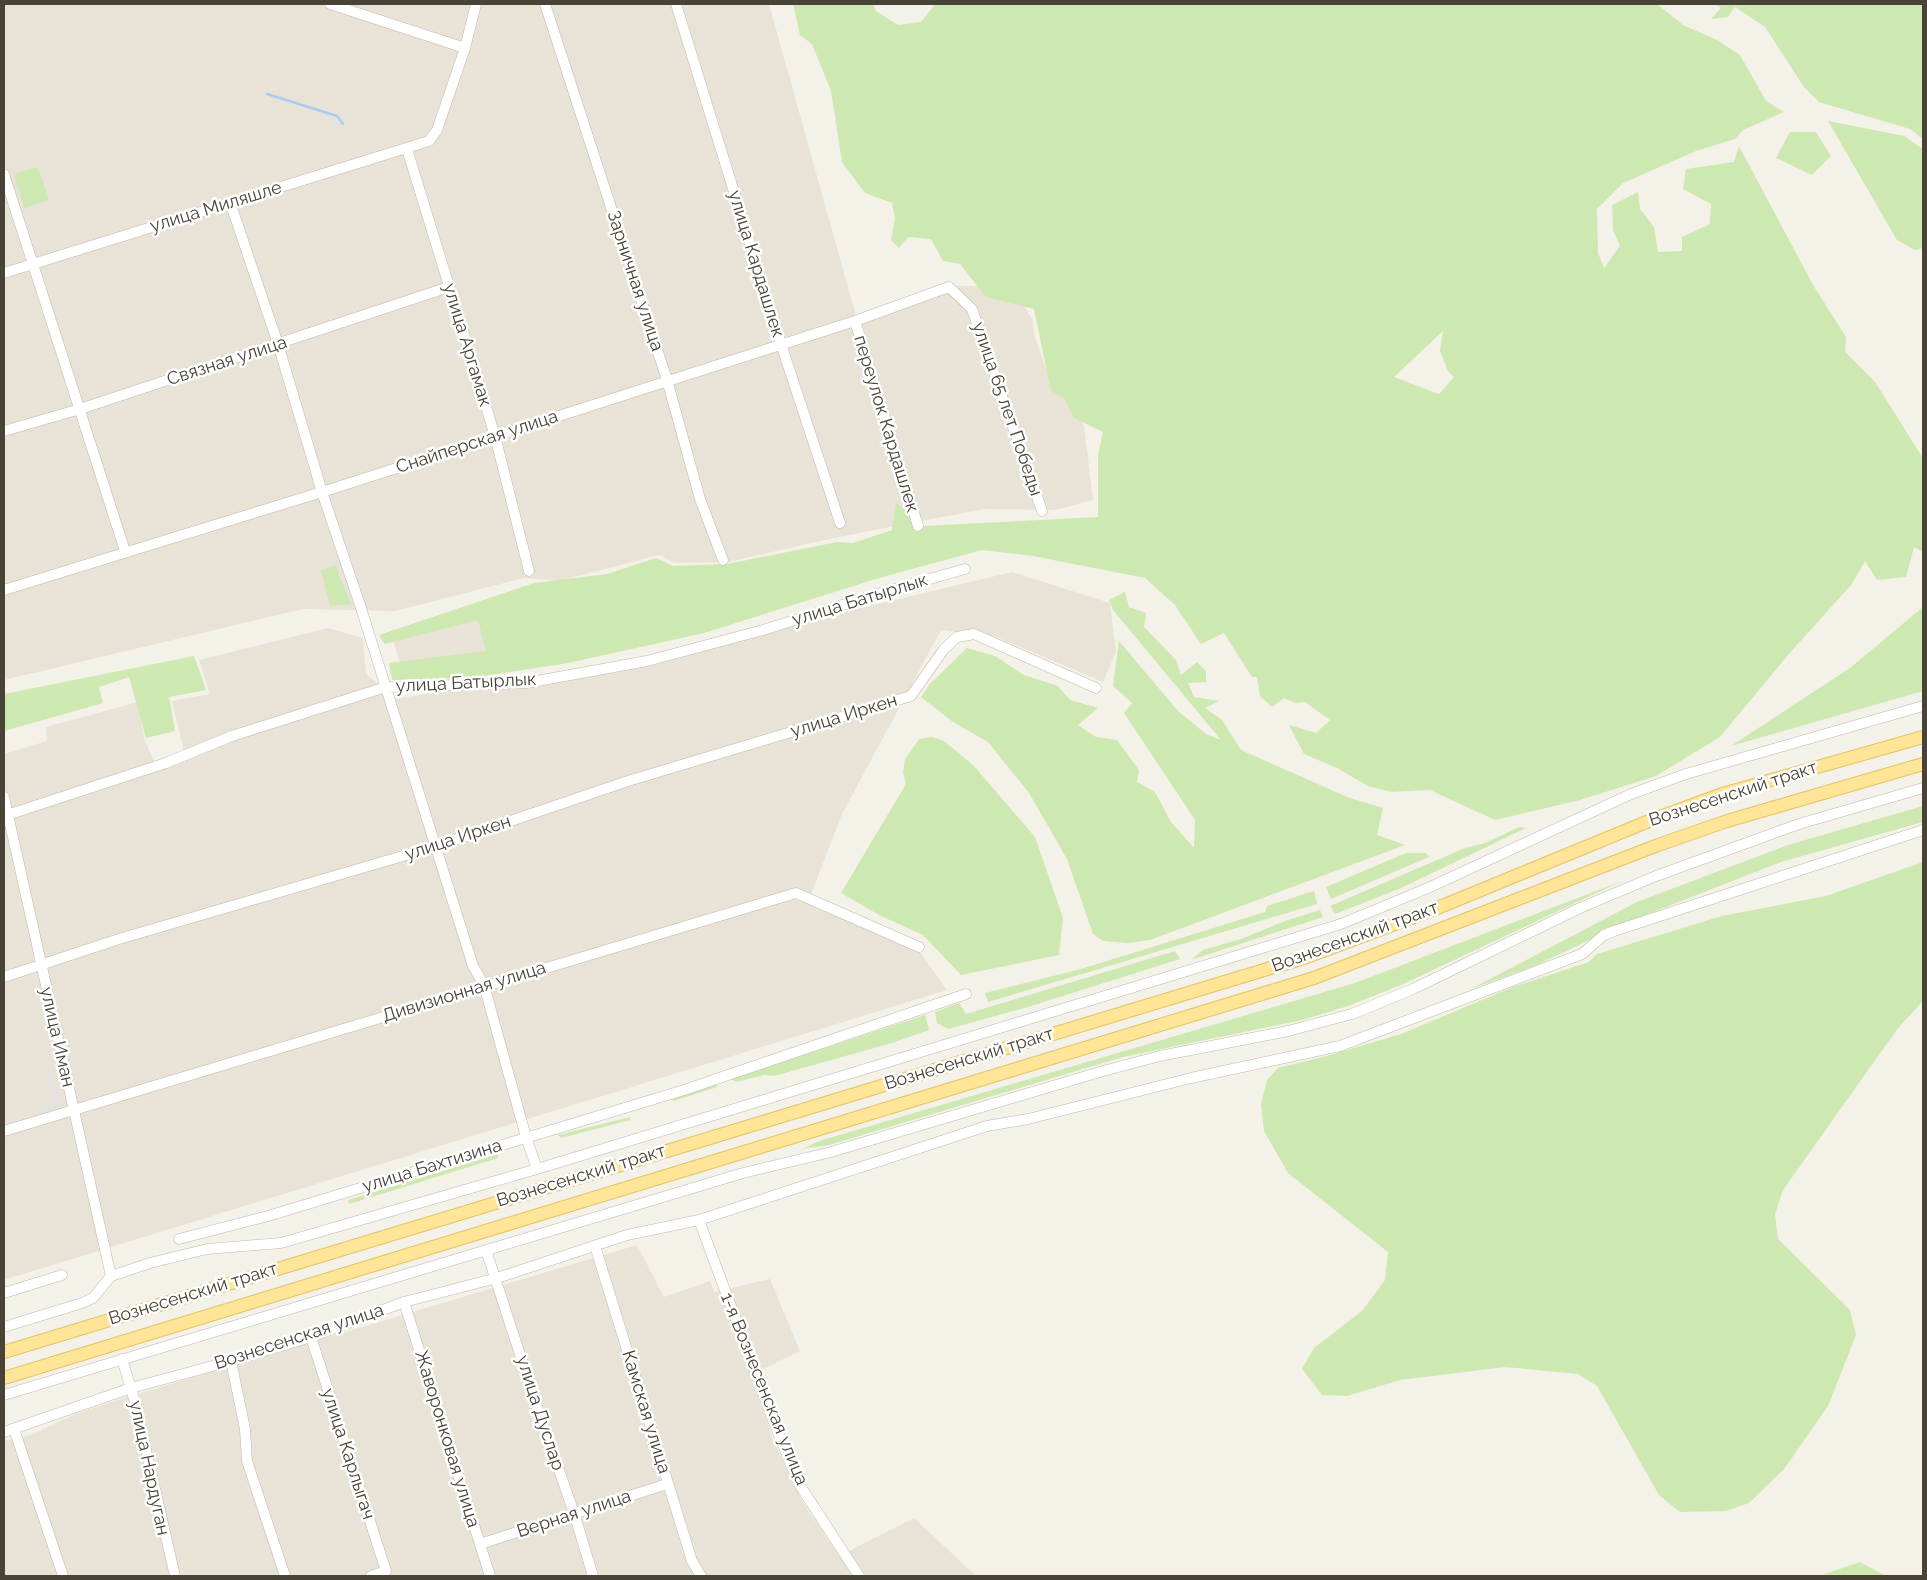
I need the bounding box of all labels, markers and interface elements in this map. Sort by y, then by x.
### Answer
street label: улица Миляшле [147,177,285,237]
street label: улица Кардашлек [723,188,789,340]
street label: Зарничная улица [602,208,668,354]
street label: улица Аргамак [438,281,496,409]
street label: улица 65 лет Победы [967,319,1047,499]
street label: Связная улица [164,331,290,391]
street label: переулок Кардашлек [849,333,923,515]
street label: Снайперская улица [393,406,561,478]
street label: улица Батырлык [790,569,930,631]
street label: улица Батырлык [395,669,537,697]
street label: улица Иркен [788,690,900,742]
street label: Вознесенский тракт [1646,757,1820,831]
street label: улица Иркен [402,811,514,865]
street label: Вознесенский тракт [1269,897,1441,977]
street label: Дивизионная улица [380,957,548,1027]
street label: улица Иман [35,985,79,1089]
street label: Вознесенский тракт [882,1023,1056,1095]
street label: улица Бахтизина [360,1135,504,1197]
street label: Вознесенский тракт [494,1140,668,1212]
street label: Вознесенский тракт [106,1258,280,1330]
street label: 1-я Вознесенская улица [715,1290,813,1488]
street label: Вознесенская улица [212,1299,386,1375]
street label: Жаворонковая улица [410,1348,484,1530]
street label: Камская улица [617,1348,675,1476]
street label: улица Дуслар [511,1353,569,1473]
street label: улица Карлыгач [317,1386,379,1522]
street label: улица Нардуган [124,1399,174,1537]
street label: Верная улица [514,1485,634,1543]

